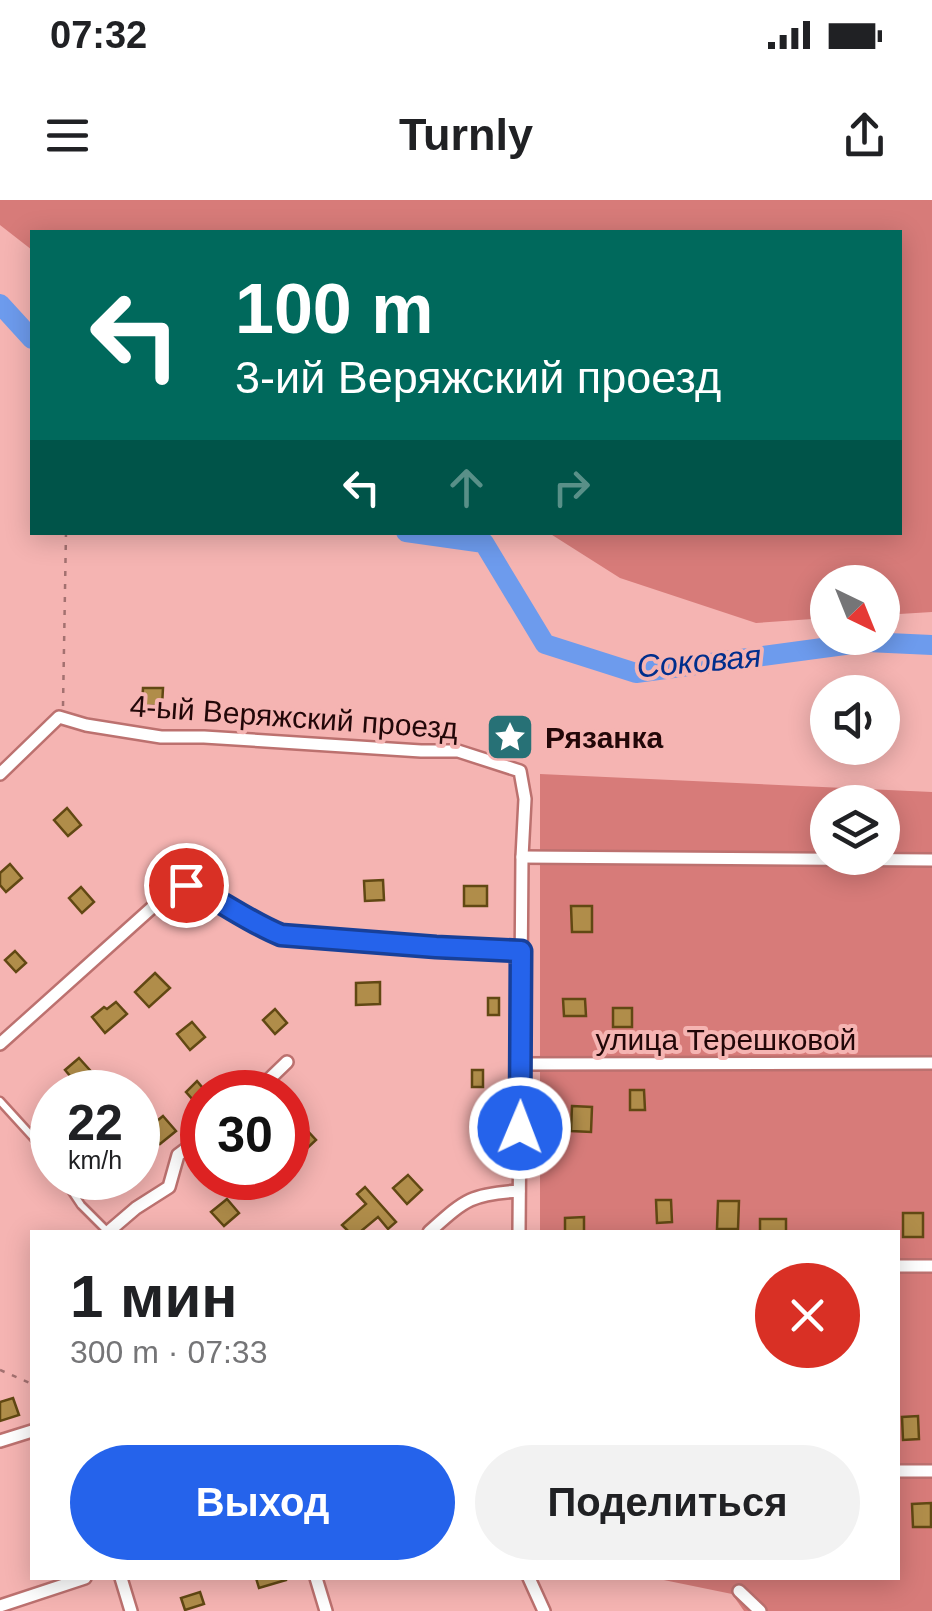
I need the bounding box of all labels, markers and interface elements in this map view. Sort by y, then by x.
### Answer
text: 07:32 [50,14,147,56]
icon: menu [40,108,95,163]
icon: share [837,108,892,163]
text: Turnly [399,109,533,160]
icon: left [70,270,200,400]
text: 100 m [235,270,433,348]
text: 3-ий Веряжский проезд [235,352,721,403]
icon: left [334,460,389,515]
icon: ahead [439,460,494,515]
icon: right [544,460,599,515]
north arrow [810,565,900,655]
map controls [810,565,900,875]
water label: Соковая [635,638,763,684]
button: sound [810,675,900,765]
street label: 4-ый Веряжский проезд [129,689,459,745]
place icon: Рязанка [484,711,536,763]
place label: Рязанка [545,721,663,754]
button: layers [810,785,900,875]
pin [144,843,229,928]
icon: arrive [159,858,214,913]
street label: улица Терешковой [596,1023,856,1056]
speed limit sign: 30 [180,1070,310,1200]
position arrow [468,1076,572,1180]
text: 22 [67,1095,123,1151]
text: km/h [68,1146,122,1174]
text: 1 мин [70,1263,238,1330]
button: close [755,1263,860,1368]
text: 300 m · 07:33 [70,1334,267,1370]
button: Выход [70,1445,455,1560]
button: Поделиться [475,1445,860,1560]

